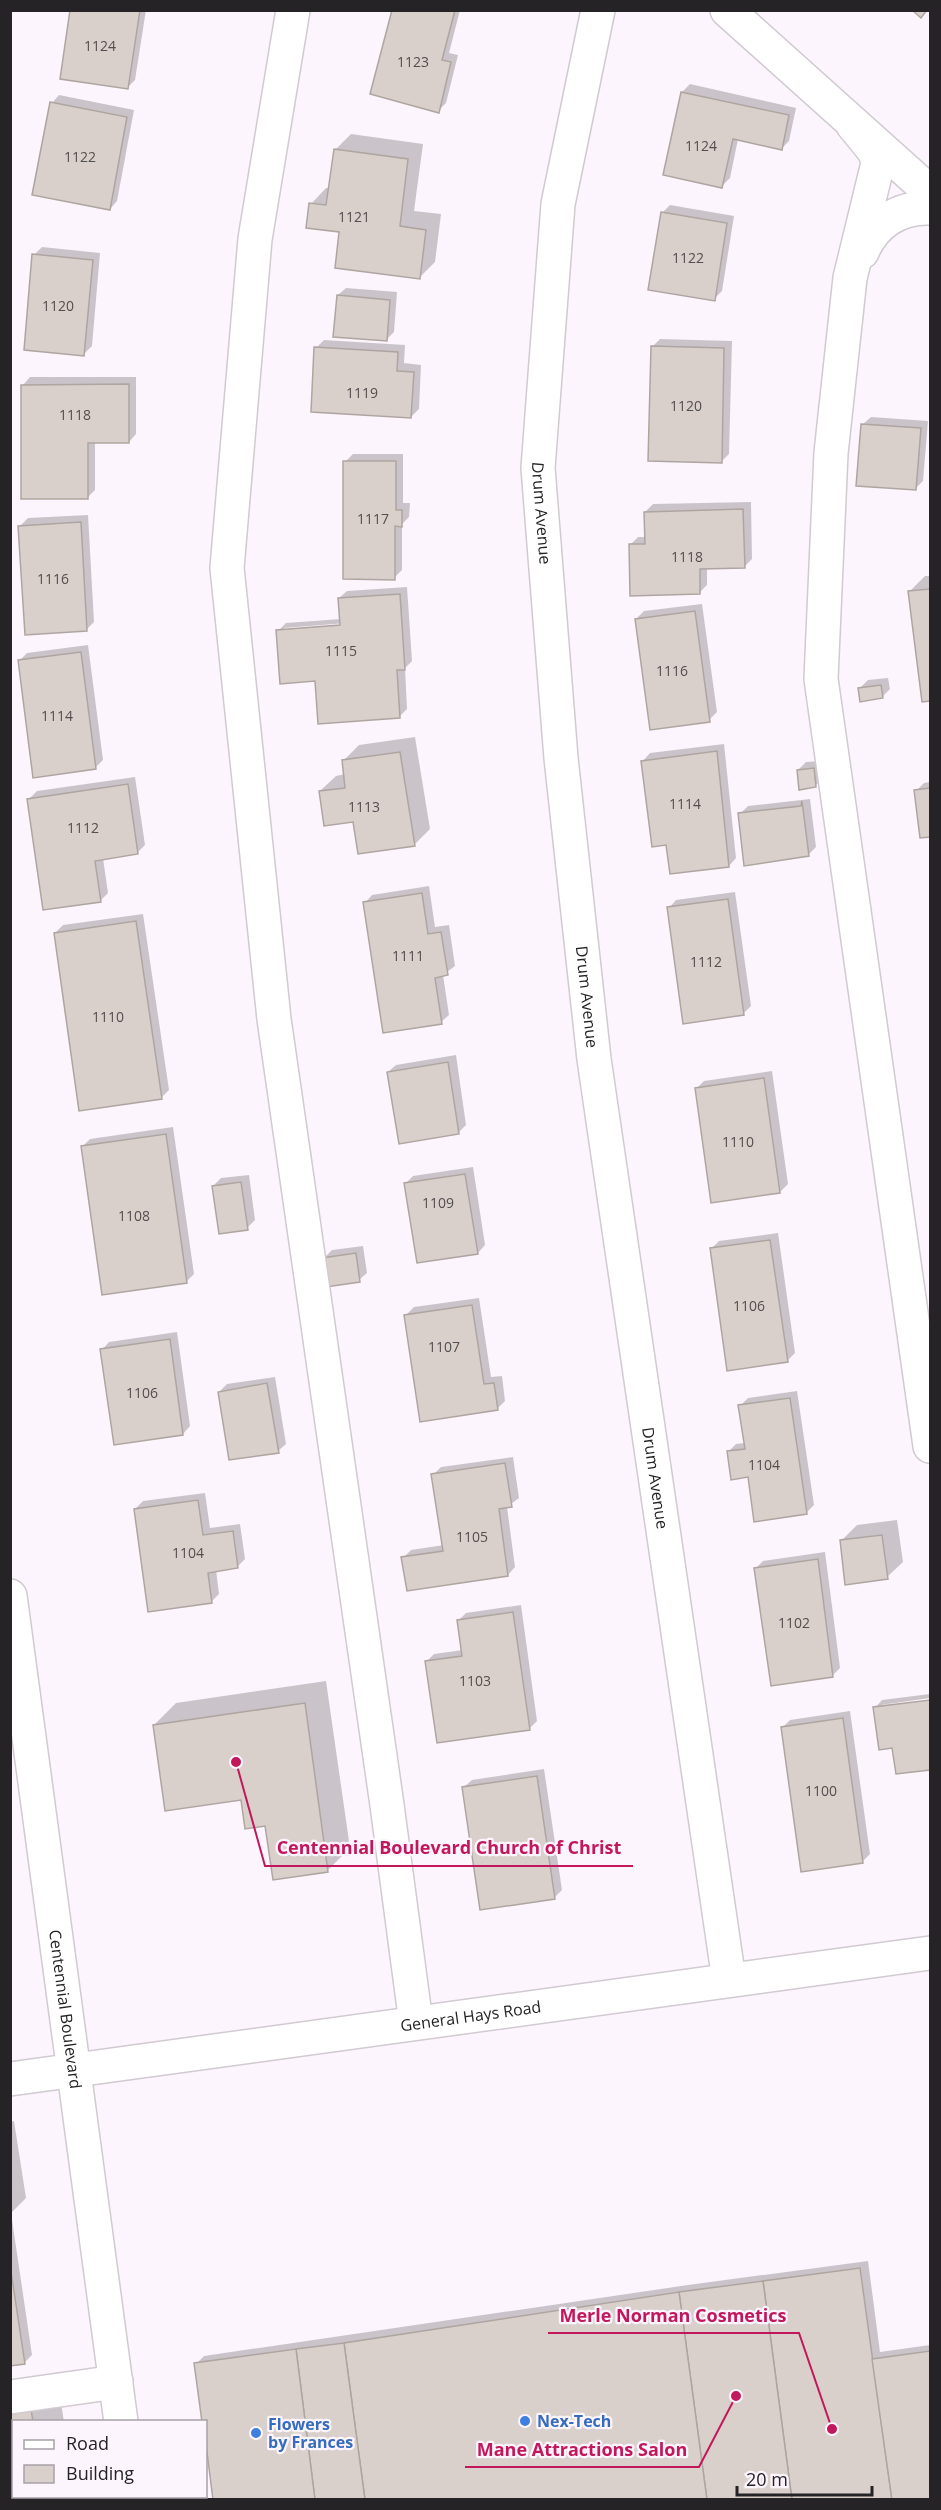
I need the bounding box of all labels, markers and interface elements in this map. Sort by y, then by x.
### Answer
house number: 1124 [84,36,116,55]
house number: 1123 [397,52,429,71]
house number: 1124 [685,136,717,155]
house number: 1122 [64,147,96,166]
house number: 1121 [338,207,370,226]
house number: 1122 [672,248,704,267]
house number: 1120 [42,296,74,315]
house number: 1119 [346,383,378,402]
house number: 1120 [670,396,702,415]
house number: 1118 [59,405,91,424]
street label: Drum Avenue [527,461,557,565]
house number: 1117 [357,509,389,528]
house number: 1118 [671,547,703,566]
house number: 1116 [37,569,69,588]
house number: 1115 [325,641,357,660]
house number: 1116 [656,661,688,680]
house number: 1114 [41,706,73,725]
house number: 1114 [669,794,701,813]
house number: 1113 [348,797,380,816]
house number: 1112 [67,818,99,837]
street label: Drum Avenue [571,945,604,1049]
house number: 1111 [392,946,424,965]
house number: 1112 [690,952,722,971]
house number: 1110 [92,1007,124,1026]
house number: 1110 [722,1132,754,1151]
house number: 1109 [422,1193,454,1212]
house number: 1108 [118,1206,150,1225]
house number: 1106 [733,1296,765,1315]
house number: 1107 [428,1337,460,1356]
house number: 1106 [126,1383,158,1402]
street label: Drum Avenue [637,1426,674,1530]
house number: 1104 [748,1455,780,1474]
house number: 1105 [456,1527,488,1546]
house number: 1104 [172,1543,204,1562]
house number: 1102 [778,1613,810,1632]
house number: 1103 [459,1671,491,1690]
house number: 1100 [805,1781,837,1800]
callout: Centennial Boulevard Church of Christ [265,1830,633,1866]
text: Centennial Boulevard Church of Christ [277,1835,622,1859]
street label: Centennial Boulevard [44,1928,87,2090]
street label: General Hays Road [399,1995,542,2036]
callout: Merle Norman Cosmetics [548,2297,799,2333]
text: Merle Norman Cosmetics [560,2303,787,2327]
place label: Nex-Tech [537,2410,611,2432]
place label: Flowers by Frances [268,2413,353,2453]
marker: Nex-Tech [518,2414,532,2428]
legend [12,2420,207,2498]
marker: Flowers by Frances [249,2426,263,2440]
text: Road [66,2431,109,2455]
callout: Mane Attractions Salon [465,2431,699,2467]
text: Mane Attractions Salon [477,2437,687,2461]
scale bar [737,2459,872,2497]
text: Building [66,2461,134,2485]
text: 20 m [746,2467,788,2491]

